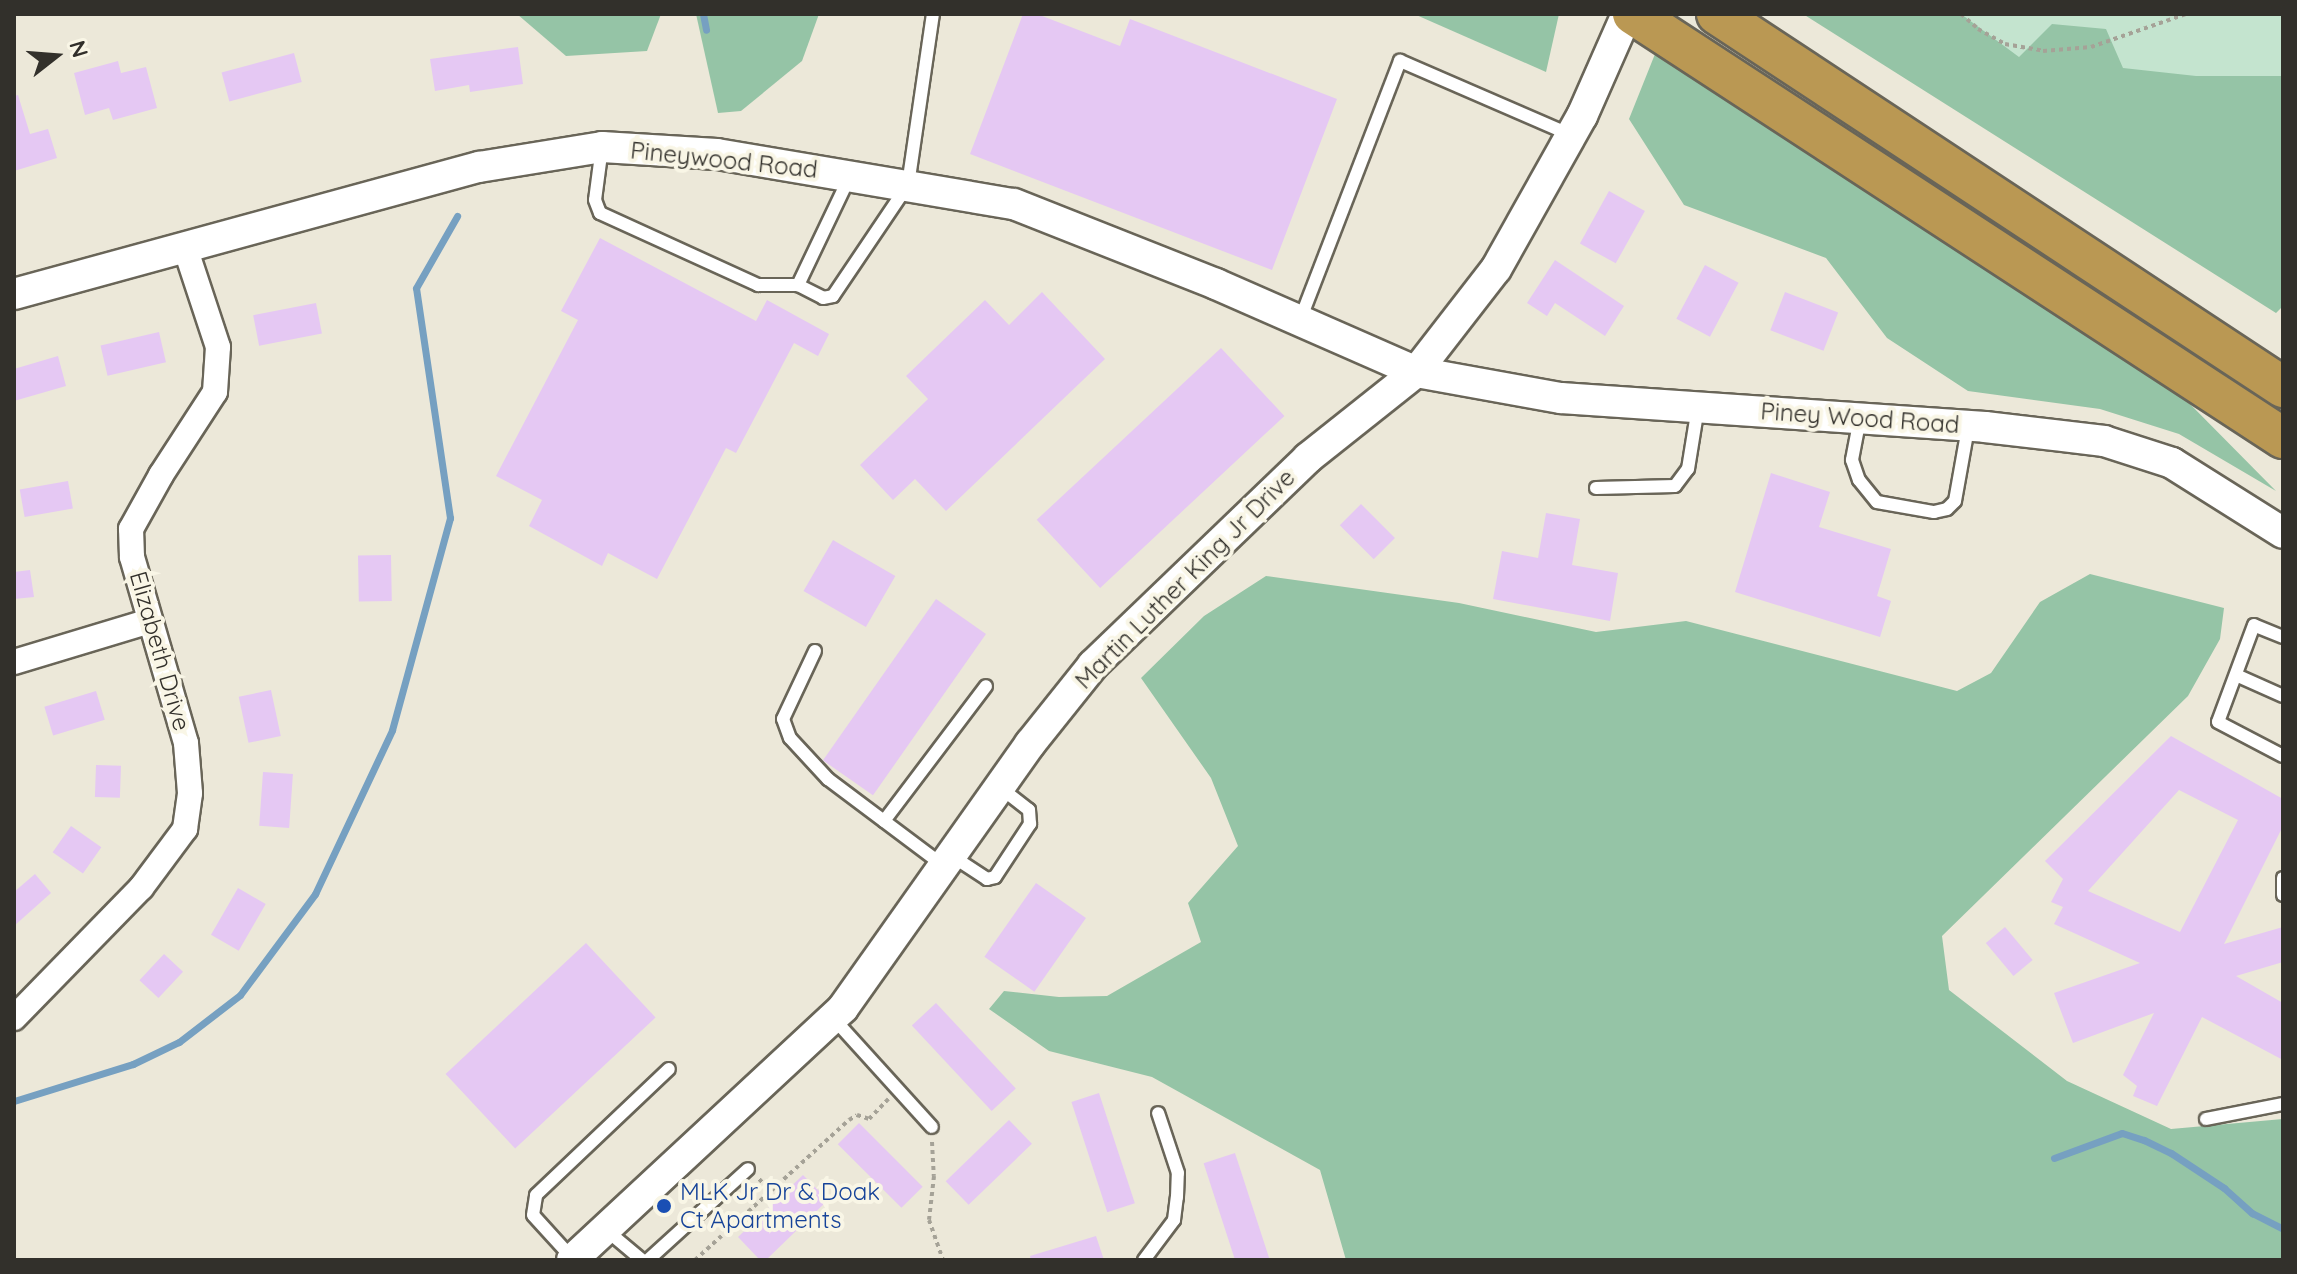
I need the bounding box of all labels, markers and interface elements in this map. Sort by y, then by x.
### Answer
north arrow [16,16,96,96]
text: N [63,37,95,61]
street label: Pineywood Road [629,136,819,184]
street label: Piney Wood Road [1760,397,1960,439]
street label: Martin Luther King Jr Drive [1069,463,1301,695]
street label: Elizabeth Drive [123,568,197,734]
place label: MLK Jr Dr & Doak Ct Apartments [680,1178,880,1234]
marker: MLK Jr Dr & Doak Ct Apartments [655,1197,673,1215]

